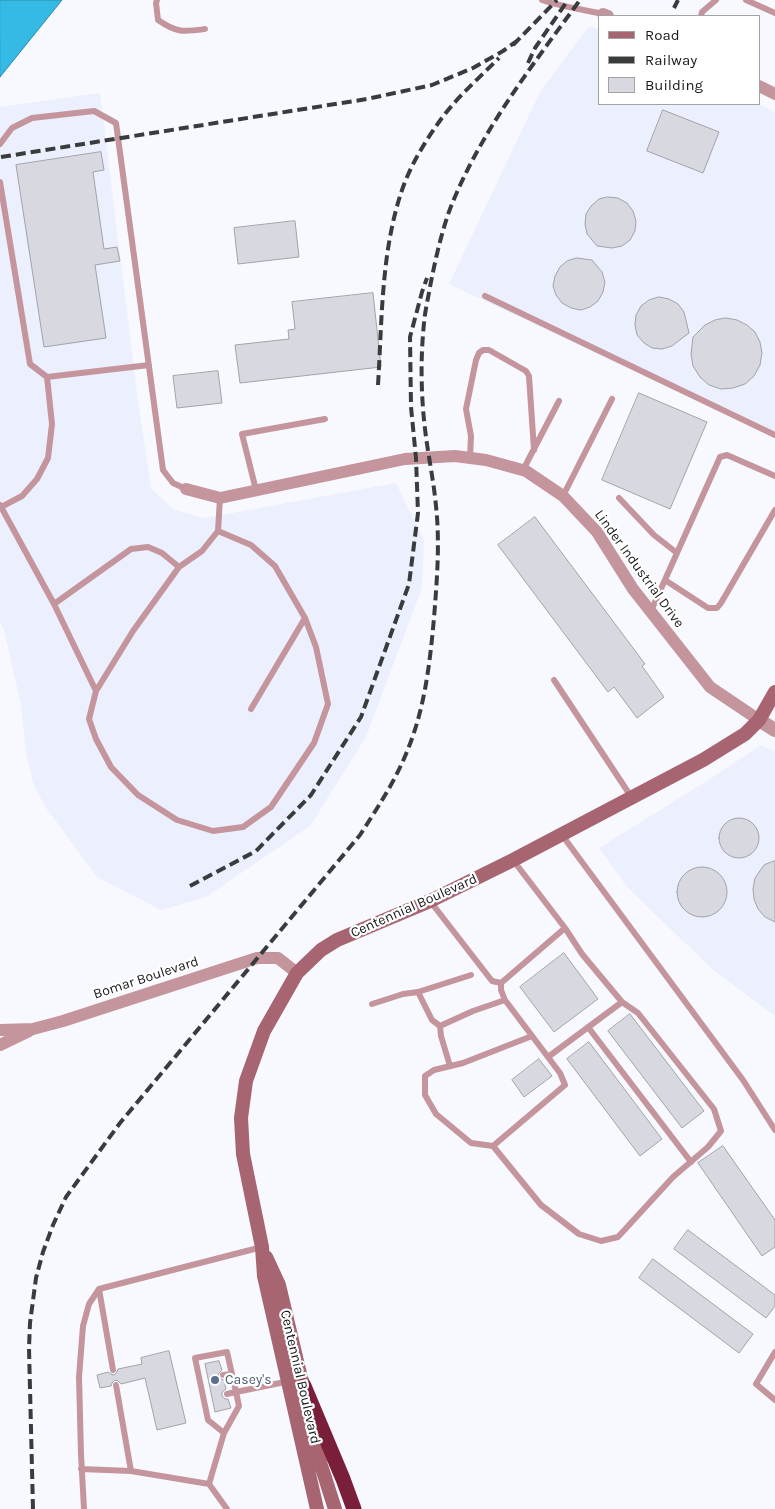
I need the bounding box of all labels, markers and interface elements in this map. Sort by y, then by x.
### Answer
legend [598,15,760,105]
text: Road [645,26,680,44]
text: Railway [645,51,697,69]
text: Building [645,76,703,94]
street label: Linder Industrial Drive [591,507,687,631]
street label: Centennial Boulevard [348,871,480,941]
street label: Bomar Boulevard [91,953,201,1003]
street label: Centennial Boulevard [276,1308,324,1446]
place label: Casey's [225,1372,272,1388]
marker: Casey's [209,1374,221,1386]

